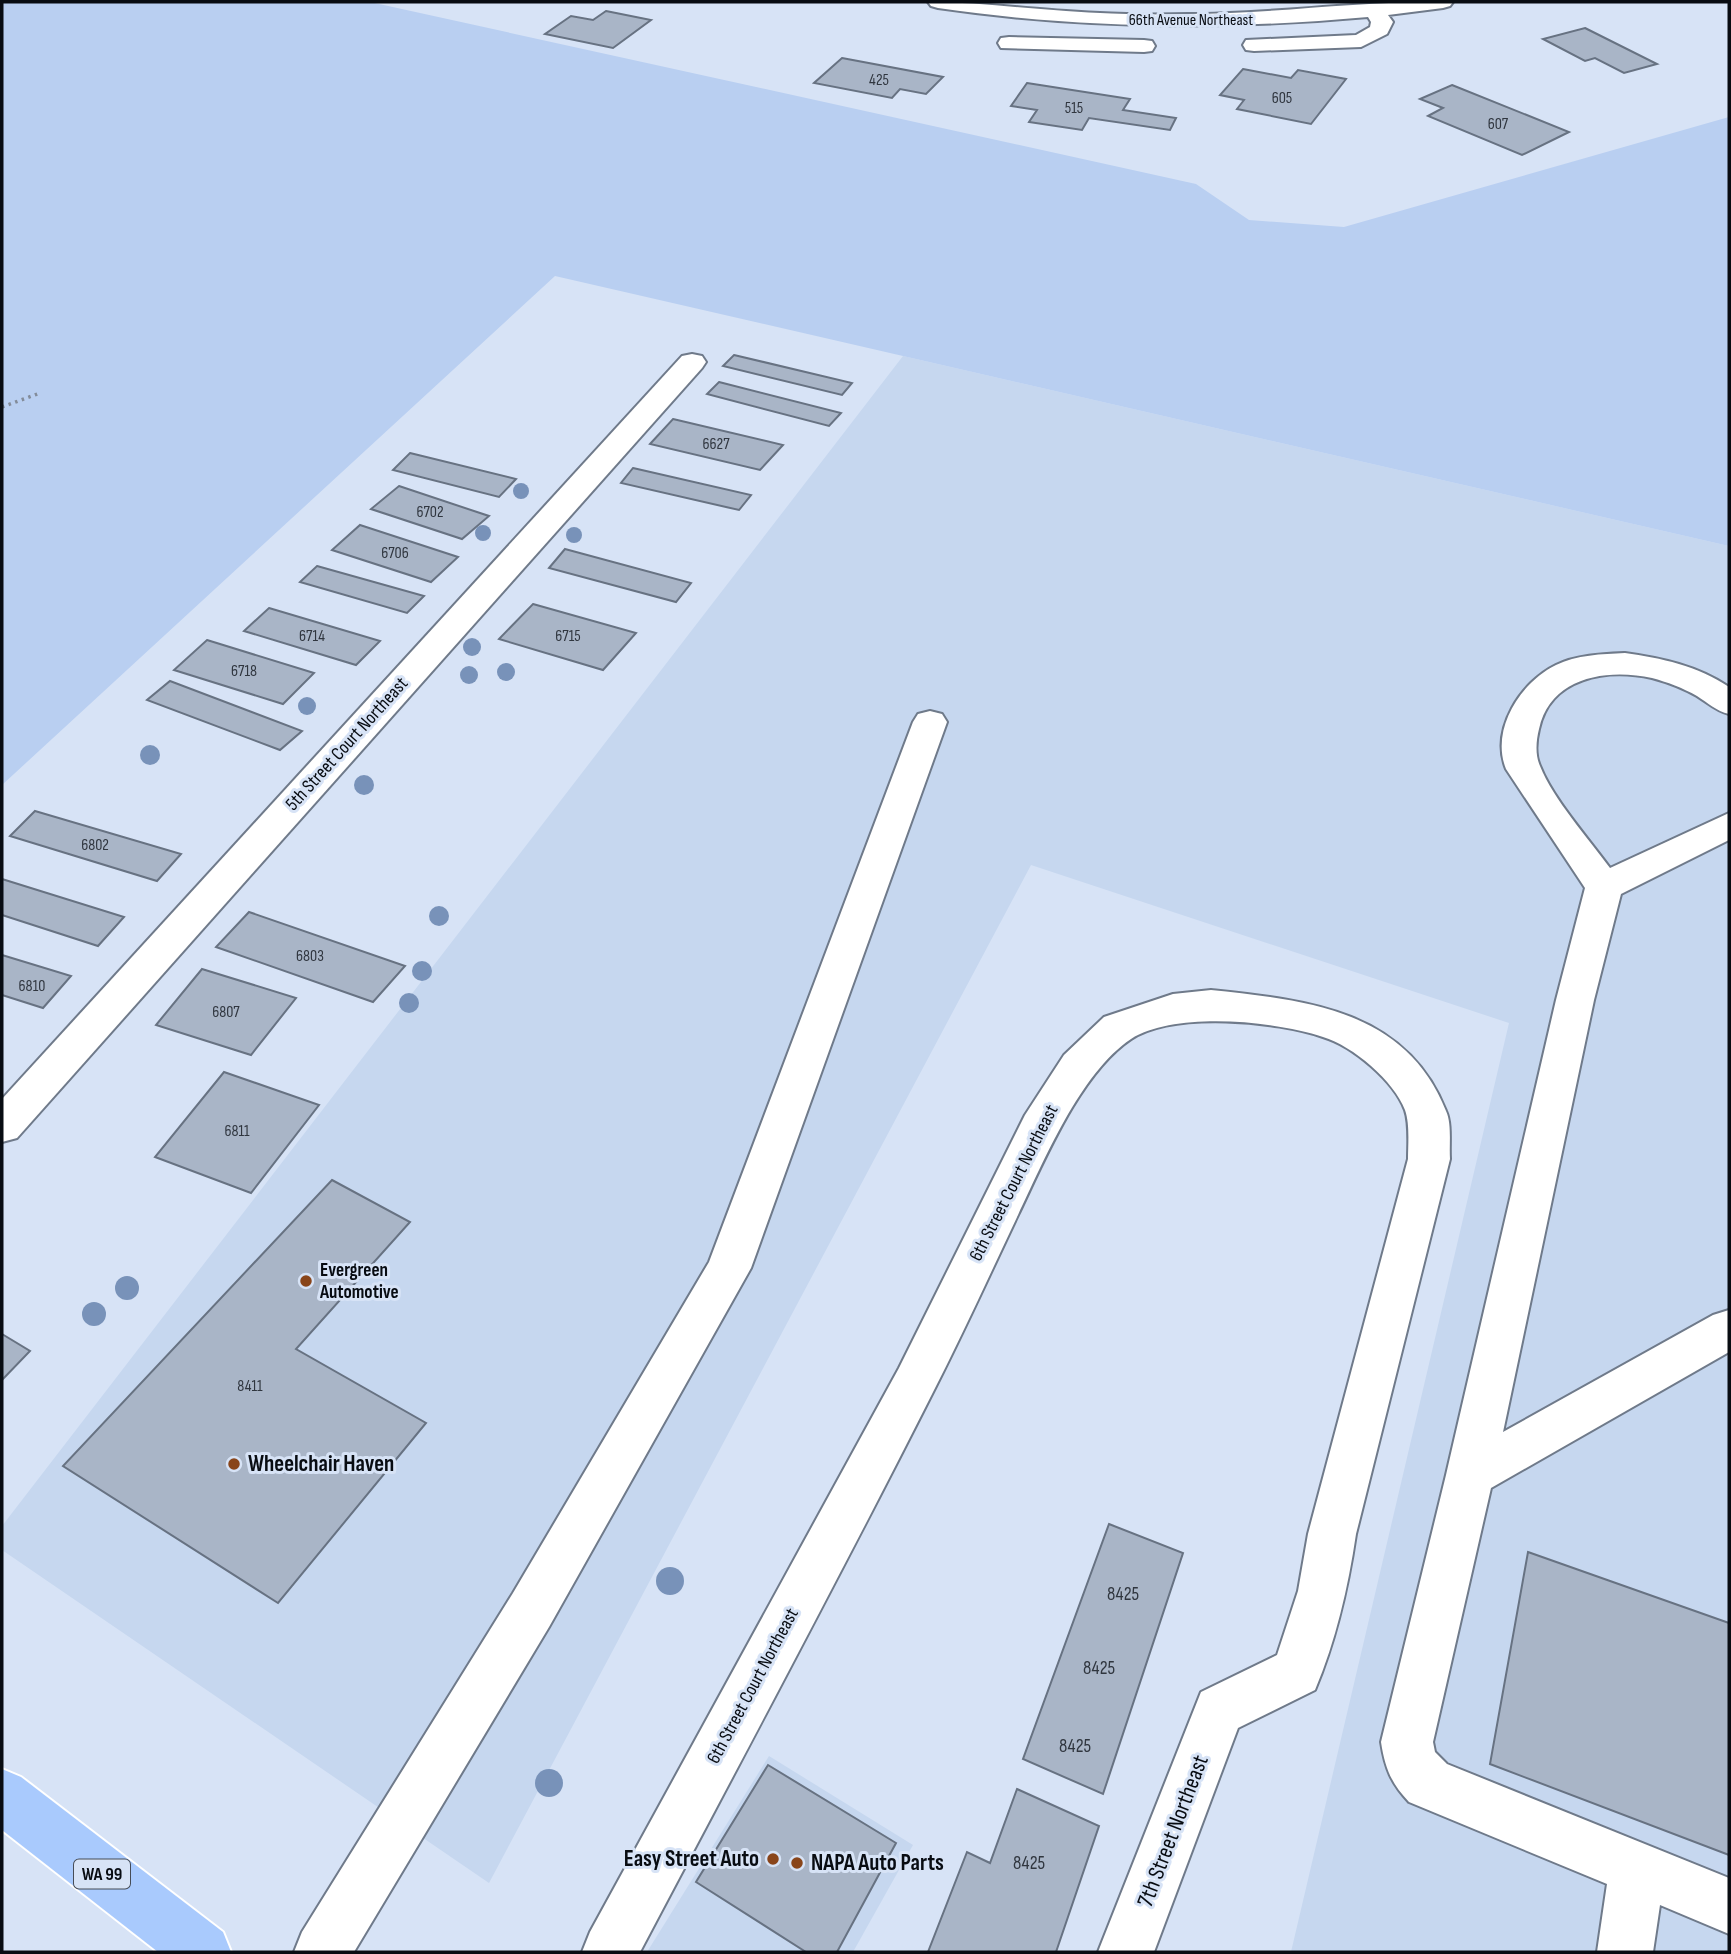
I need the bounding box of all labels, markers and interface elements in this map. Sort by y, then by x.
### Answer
street label: 66th Avenue Northeast [1129,11,1253,30]
house number: 425 [869,71,889,90]
house number: 605 [1272,89,1292,108]
house number: 515 [1065,99,1083,118]
house number: 607 [1488,115,1509,134]
house number: 6627 [702,435,730,454]
house number: 6702 [416,503,444,522]
house number: 6706 [381,544,409,563]
house number: 6714 [299,627,325,646]
house number: 6715 [555,627,581,646]
house number: 6718 [231,662,257,681]
street label: 5th Street Court Northeast [281,672,413,816]
house number: 6802 [81,836,109,855]
house number: 6803 [296,947,324,966]
house number: 6810 [19,977,45,996]
house number: 6807 [212,1003,240,1022]
street label: 6th Street Court Northeast [965,1101,1063,1265]
house number: 6811 [224,1122,250,1141]
place label: Evergreen Automotive [319,1259,399,1304]
marker: Evergreen Automotive [298,1273,314,1289]
house number: 8411 [237,1377,263,1396]
place label: Wheelchair Haven [248,1450,394,1478]
marker: Wheelchair Haven [226,1456,242,1472]
house number: 8425 [1107,1583,1139,1606]
street label: 6th Street Court Northeast [702,1604,804,1768]
house number: 8425 [1083,1657,1115,1680]
house number: 8425 [1059,1735,1091,1758]
street label: 7th Street Northeast [1131,1751,1215,1911]
place label: Easy Street Auto [624,1845,759,1873]
place label: NAPA Auto Parts [811,1849,944,1877]
marker: Easy Street Auto [765,1851,781,1867]
house number: 8425 [1013,1852,1045,1875]
marker: NAPA Auto Parts [789,1855,805,1871]
road number: WA 99 [74,1860,130,1888]

